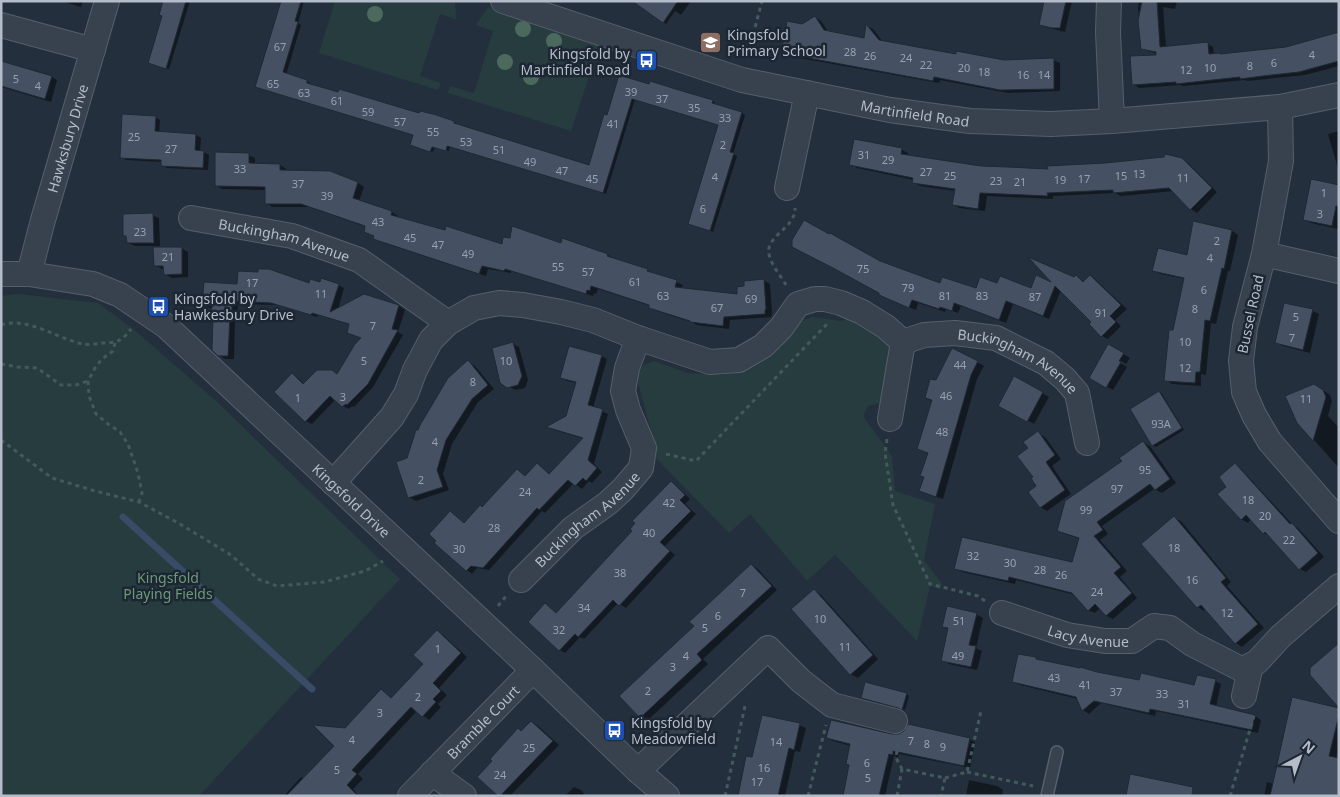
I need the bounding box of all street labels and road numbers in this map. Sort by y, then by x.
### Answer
street label: Hawksbury Drive [42,82,92,195]
street label: Martinfield Road [859,95,971,130]
street label: Buckingham Avenue [217,214,353,266]
street label: Bussel Road [1232,273,1268,355]
street label: Buckingham Avenue [956,324,1083,397]
street label: Kingsfold Drive [309,459,395,541]
street label: Buckingham Avenue [530,467,644,571]
street label: Lacy Avenue [1045,620,1129,651]
street label: Bramble Court [442,681,523,763]

